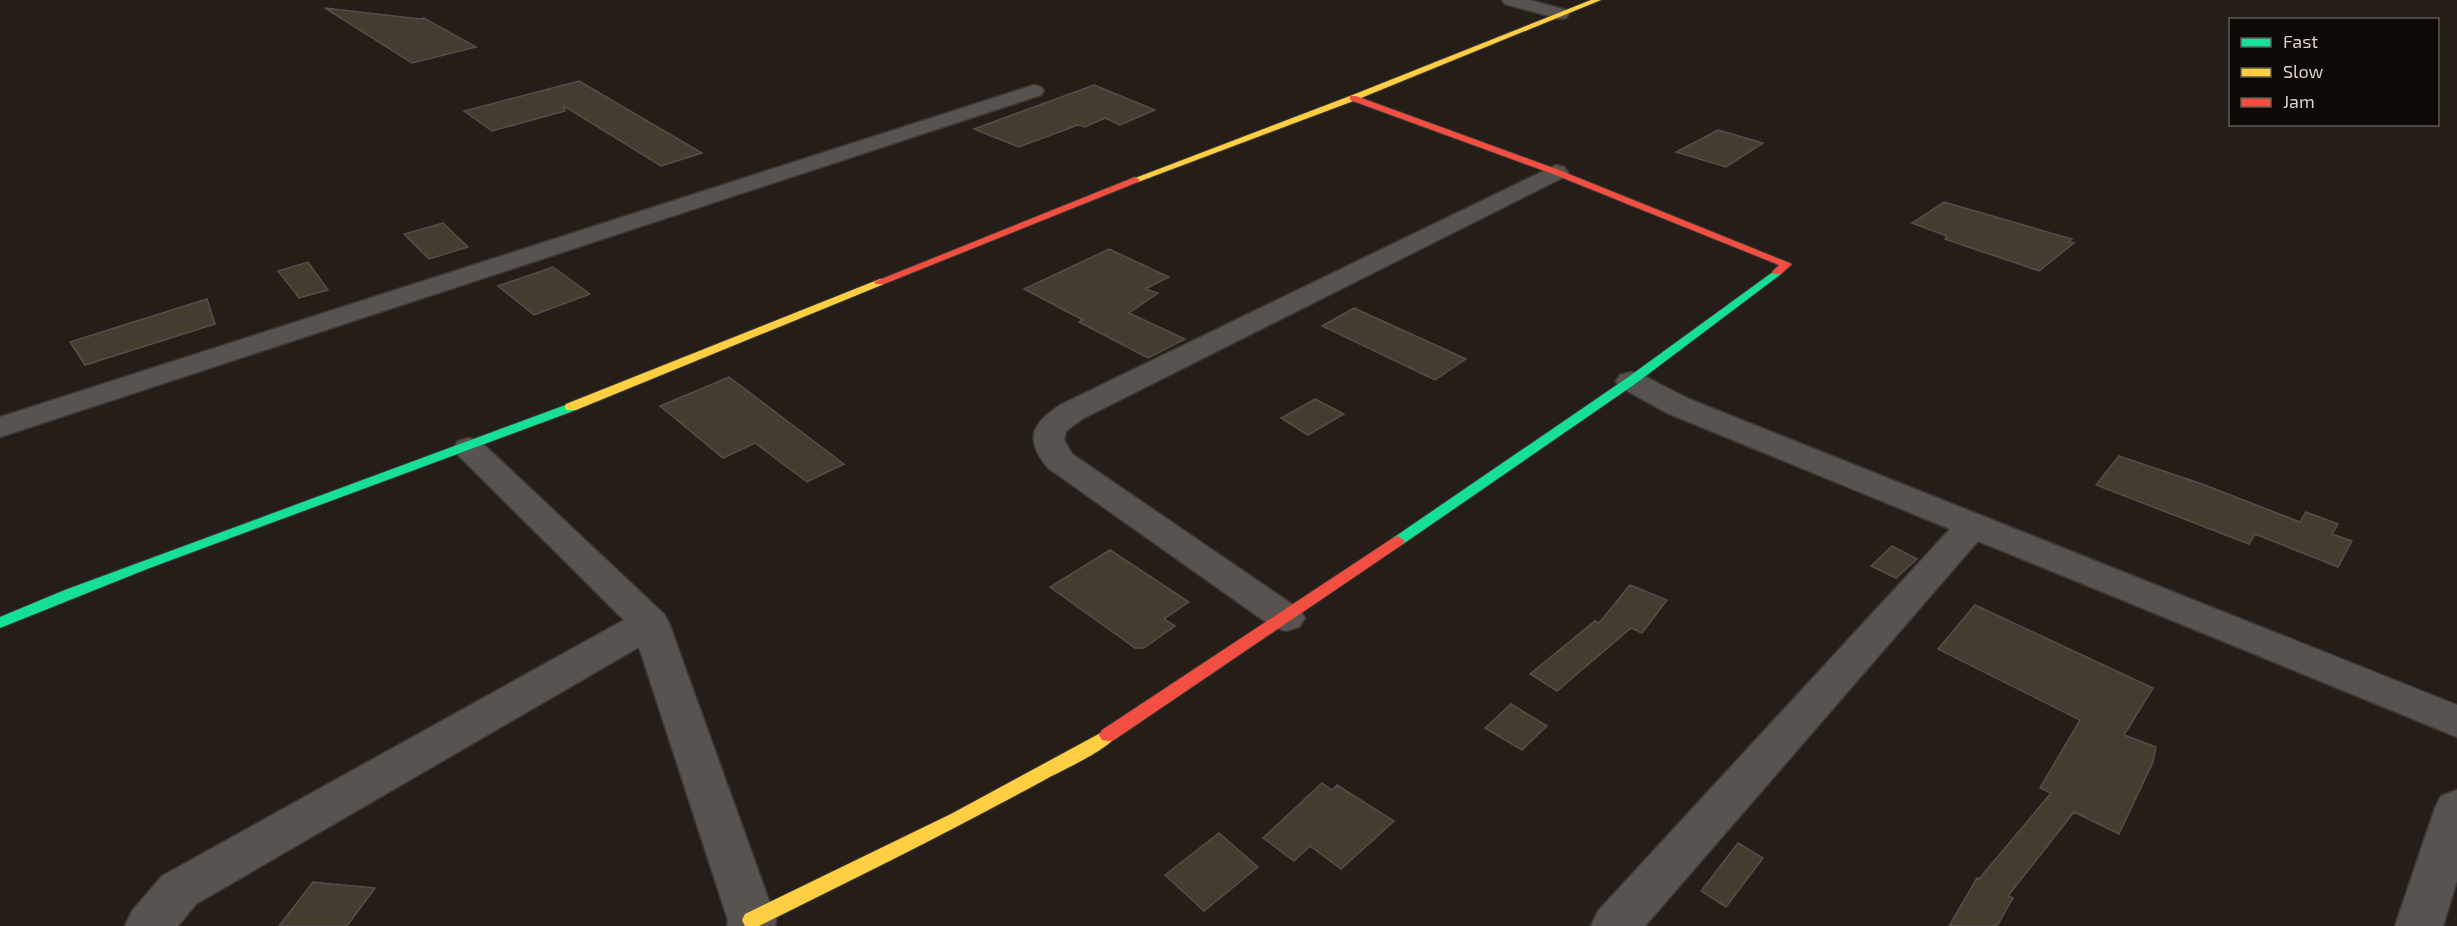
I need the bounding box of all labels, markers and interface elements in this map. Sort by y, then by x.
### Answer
legend [2229,18,2439,126]
text: Fast [2283,30,2318,52]
text: Slow [2283,60,2324,82]
text: Jam [2283,90,2315,112]

